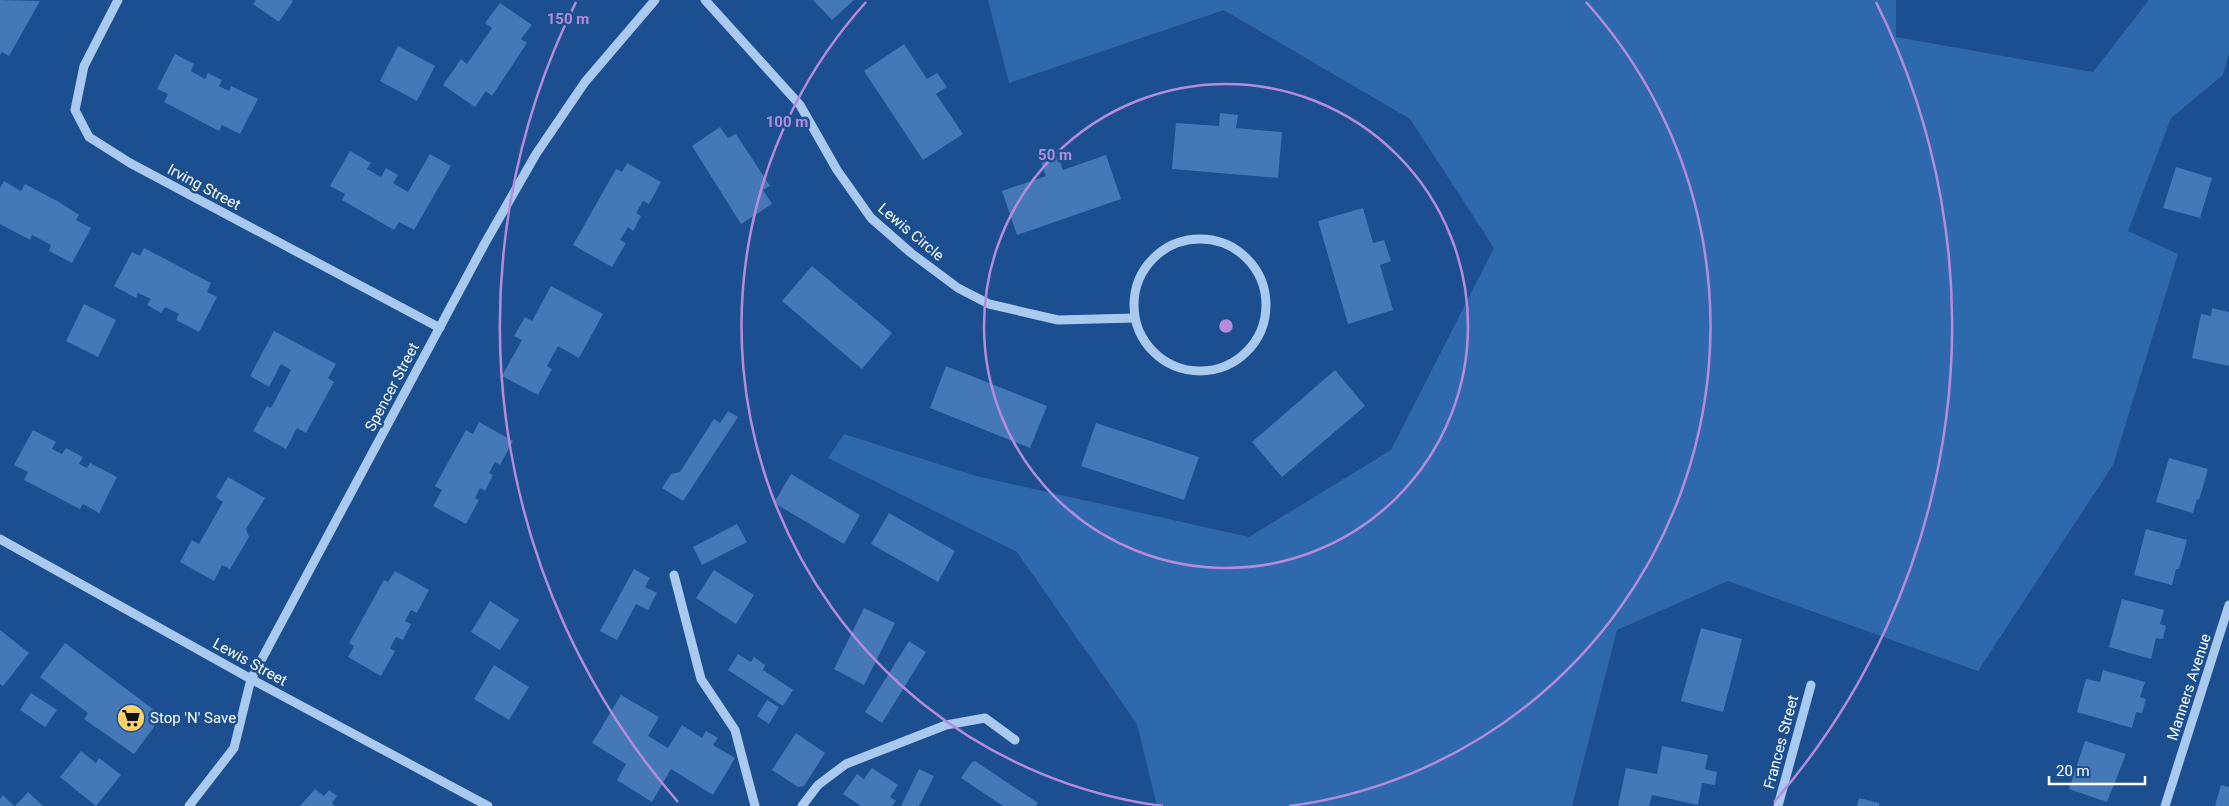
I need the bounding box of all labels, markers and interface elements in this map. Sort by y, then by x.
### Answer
text: 150 m [547,10,589,28]
text: 100 m [766,113,808,131]
text: 50 m [1038,146,1072,164]
street label: Irving Street [164,160,244,214]
street label: Lewis Circle [874,199,948,265]
centre of rings [1217,317,1235,335]
street label: Spencer Street [361,340,423,434]
street label: Manners Avenue [2163,631,2215,743]
street label: Lewis Street [210,634,290,690]
street label: Frances Street [1760,693,1802,791]
supermarket icon: Stop 'N' Save [116,703,146,733]
place label: Stop 'N' Save [150,709,236,727]
scale bar [2049,754,2145,786]
text: 20 m [2056,762,2090,780]

